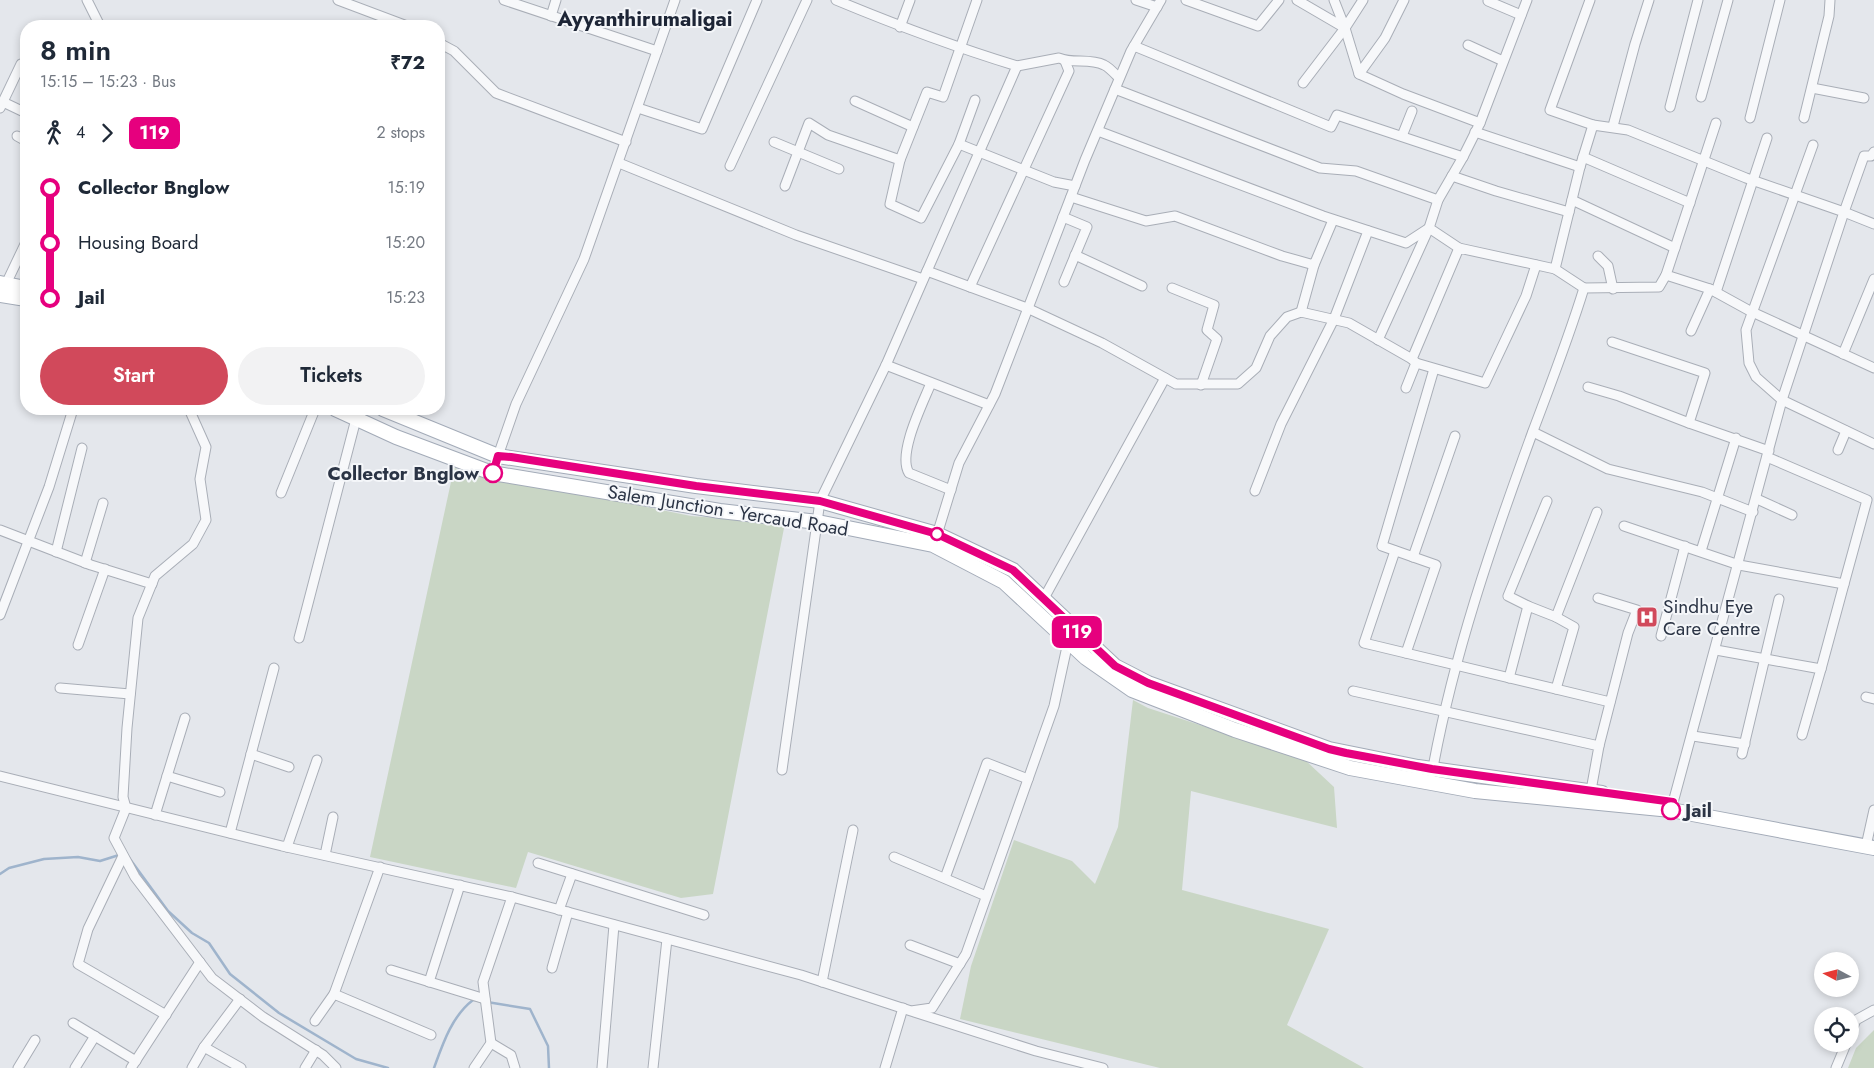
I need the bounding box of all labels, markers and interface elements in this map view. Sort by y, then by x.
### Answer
district label: Ayyanthirumaligai [556,4,733,34]
text: 8 min [40,30,111,71]
text: ₹72 [390,49,425,76]
text: 15:15 – 15:23 · Bus [40,70,176,93]
icon: walk [40,119,68,147]
icon: forward [93,119,121,147]
text: 119 [139,120,170,146]
text: 4 [76,121,85,144]
text: 2 stops [377,121,425,144]
text: Collector Bnglow [78,174,229,201]
text: 15:19 [388,176,425,199]
text: Housing Board [78,229,199,256]
text: 15:20 [385,231,425,254]
text: Jail [78,284,105,311]
text: 15:23 [386,286,425,309]
button: Start [40,347,228,405]
button: Tickets [238,347,425,405]
place label: Collector Bnglow [328,460,480,487]
marker: Collector Bnglow [483,463,503,483]
street label: Salem Junction - Yercaud Road [606,478,850,543]
unlabelled marker [930,527,944,541]
place label: Sindhu Eye Care Centre [1663,593,1760,642]
hospital icon: Sindhu Eye Care Centre [1635,605,1659,629]
line badge: 119 [1048,616,1106,648]
text: 119 [1062,619,1092,645]
place label: Jail [1681,797,1712,824]
marker: Jail [1661,800,1681,820]
north arrow [1814,952,1859,998]
map controls [1814,952,1859,1052]
button: locate [1814,1007,1859,1052]

